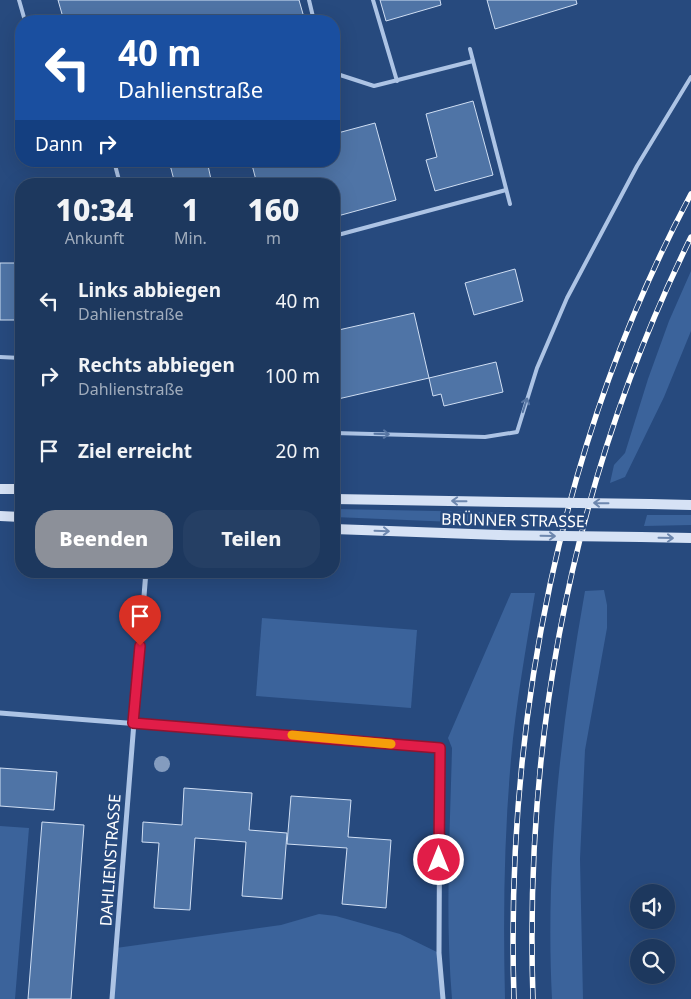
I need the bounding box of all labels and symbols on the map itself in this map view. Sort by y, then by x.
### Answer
one-way arrow [521,398,530,413]
one-way arrow [374,429,390,439]
one-way arrow [451,496,467,506]
one-way arrow [593,499,609,508]
street label: BRÜNNER STRASSE [441,508,585,532]
one-way arrow [374,526,390,536]
one-way arrow [539,531,555,541]
one-way arrow [658,533,674,543]
pin [119,595,161,646]
street label: DAHLIENSTRASSE [94,793,126,927]
position arrow [412,833,464,885]

